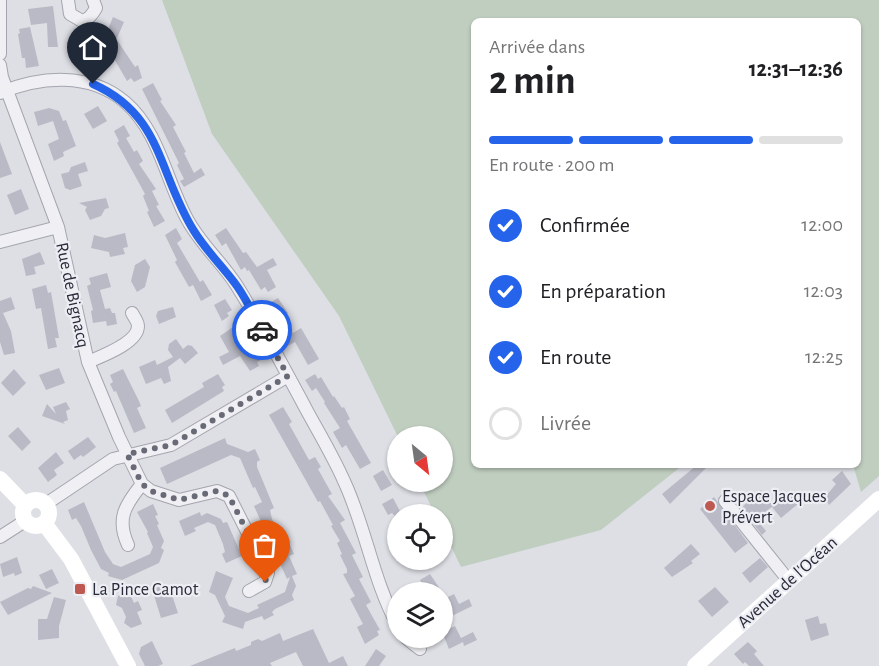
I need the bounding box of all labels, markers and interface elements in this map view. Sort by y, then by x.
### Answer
pin [67,22,118,84]
icon: home [76,31,109,64]
text: Arrivée dans [489,37,585,57]
text: 12:31–12:36 [749,58,843,80]
text: 2 min [489,62,576,101]
text: En route · 200 m [489,155,615,175]
icon: check [489,209,522,242]
text: Confirmée [540,214,630,236]
text: 12:00 [801,215,843,235]
street label: Rue de Bignacq [52,241,92,349]
icon: check [489,275,522,308]
text: En préparation [540,280,666,302]
text: 12:03 [804,281,843,301]
courier [232,300,292,360]
icon: car [246,314,279,347]
icon: check [489,341,522,374]
text: En route [540,346,611,368]
text: 12:25 [805,347,843,367]
text: Livrée [540,412,591,434]
north arrow [387,426,453,492]
map controls [387,426,453,648]
place label: Espace Jacques Prévert [722,488,827,527]
marker: Espace Jacques Prévert [703,499,717,513]
button: locate [387,504,453,570]
pin [239,520,290,582]
icon: bag [248,529,281,562]
street label: Avenue de l'Océan [734,533,841,632]
place label: La Pince Camot [92,581,199,599]
marker: La Pince Camot [73,582,87,596]
button: layers [387,582,453,648]

